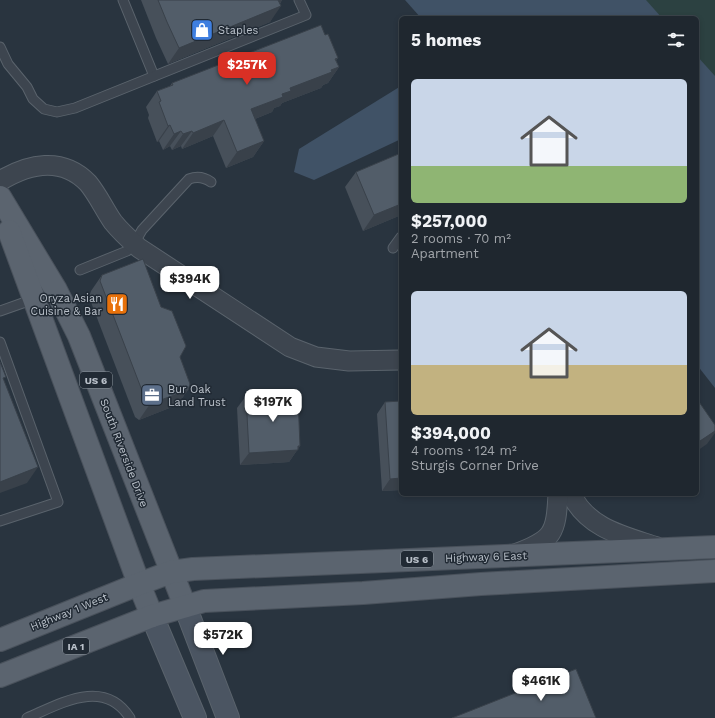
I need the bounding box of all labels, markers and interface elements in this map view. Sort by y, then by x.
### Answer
shop icon: Staples [189,17,215,43]
place label: Staples [218,24,258,37]
icon: filters [665,29,687,51]
text: 5 homes [411,30,481,50]
pin: $257K [219,52,275,86]
text: $257K [227,57,267,72]
icon: home [513,105,585,177]
text: $257,000 [411,211,487,231]
text: 2 rooms · 70 m² [411,231,511,246]
text: Apartment [411,246,479,261]
pin: $394K [162,266,218,300]
text: $394K [169,271,211,286]
restaurant icon: Oryza Asian Cuisine & Bar [104,291,130,317]
place label: Oryza Asian Cuisine & Bar [31,292,103,318]
icon: home [513,317,585,389]
road number: US 6 [80,372,112,388]
office icon: Bur Oak Land Trust [139,382,165,408]
place label: Bur Oak Land Trust [168,383,226,409]
pin: $197K [245,389,301,423]
text: $197K [254,394,292,409]
street label: South Riverside Drive [97,397,151,509]
text: $394,000 [411,423,491,443]
text: 4 rooms · 124 m² [411,443,517,458]
text: Sturgis Corner Drive [411,458,539,473]
street label: Highway 6 East [445,549,527,565]
road number: US 6 [401,551,433,567]
street label: Highway 1 West [28,590,110,633]
pin: $572K [195,622,251,656]
text: $572K [203,627,243,642]
road number: IA 1 [63,638,89,654]
pin: $461K [513,668,569,702]
text: $461K [521,673,561,688]

